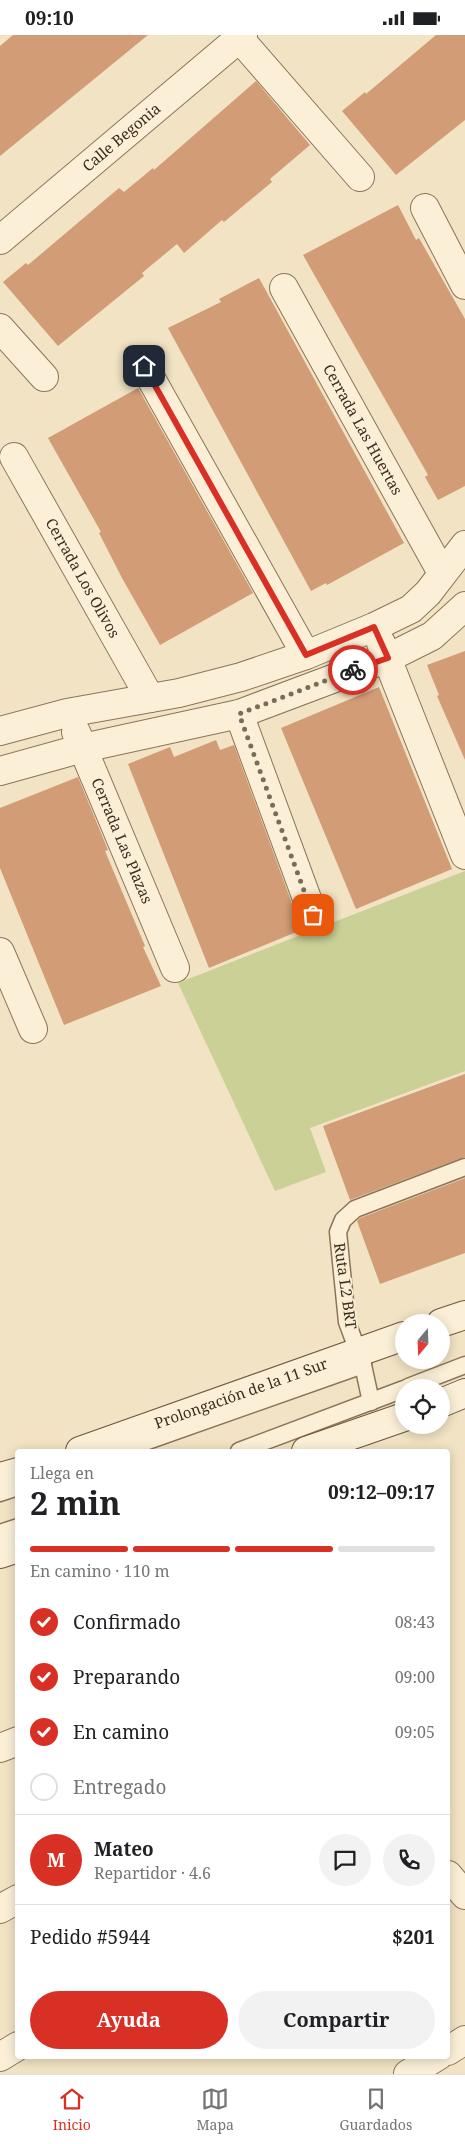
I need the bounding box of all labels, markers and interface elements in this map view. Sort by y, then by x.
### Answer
text: 09:10 [25,5,74,31]
street label: Calle Begonia [78,98,164,175]
pin [123,345,165,387]
icon: home [130,352,158,380]
street label: Cerrada Las Huertas [319,360,408,498]
street label: Cerrada Los Olivos [41,514,125,641]
courier [328,645,378,695]
icon: bike [339,656,367,684]
street label: Cerrada Las Plazas [87,774,158,907]
pin [292,894,334,936]
icon: bag [299,901,327,929]
street label: Ruta L2 BRT [330,1241,362,1330]
north arrow [395,1314,450,1369]
map controls [395,1314,450,1434]
street label: Prolongación de la 11 Sur [152,1353,330,1433]
button: locate [395,1379,450,1434]
text: Llega en [30,1462,94,1484]
text: 09:12–09:17 [328,1479,435,1505]
text: 2 min [30,1481,121,1524]
text: En camino · 110 m [30,1560,170,1582]
icon: check [30,1608,58,1636]
text: Confirmado [73,1609,181,1635]
text: 08:43 [395,1611,435,1633]
icon: check [30,1663,58,1691]
text: Preparando [73,1664,180,1690]
text: 09:00 [395,1666,435,1688]
icon: check [30,1718,58,1746]
text: En camino [73,1719,169,1745]
text: 09:05 [395,1721,435,1743]
text: Entregado [73,1774,166,1800]
button: chat [319,1834,371,1886]
button: phone [383,1834,435,1886]
text: Mateo [94,1836,154,1862]
text: M [47,1847,65,1873]
text: Repartidor · 4.6 [94,1862,211,1884]
text: Pedido #5944 [30,1924,150,1950]
text: $201 [392,1924,435,1950]
button: Ayuda [30,1991,228,2049]
button: Compartir [238,1991,435,2049]
tab: Inicio [53,2085,91,2134]
tab: Mapa [196,2085,234,2134]
tab: Guardados [339,2085,412,2134]

